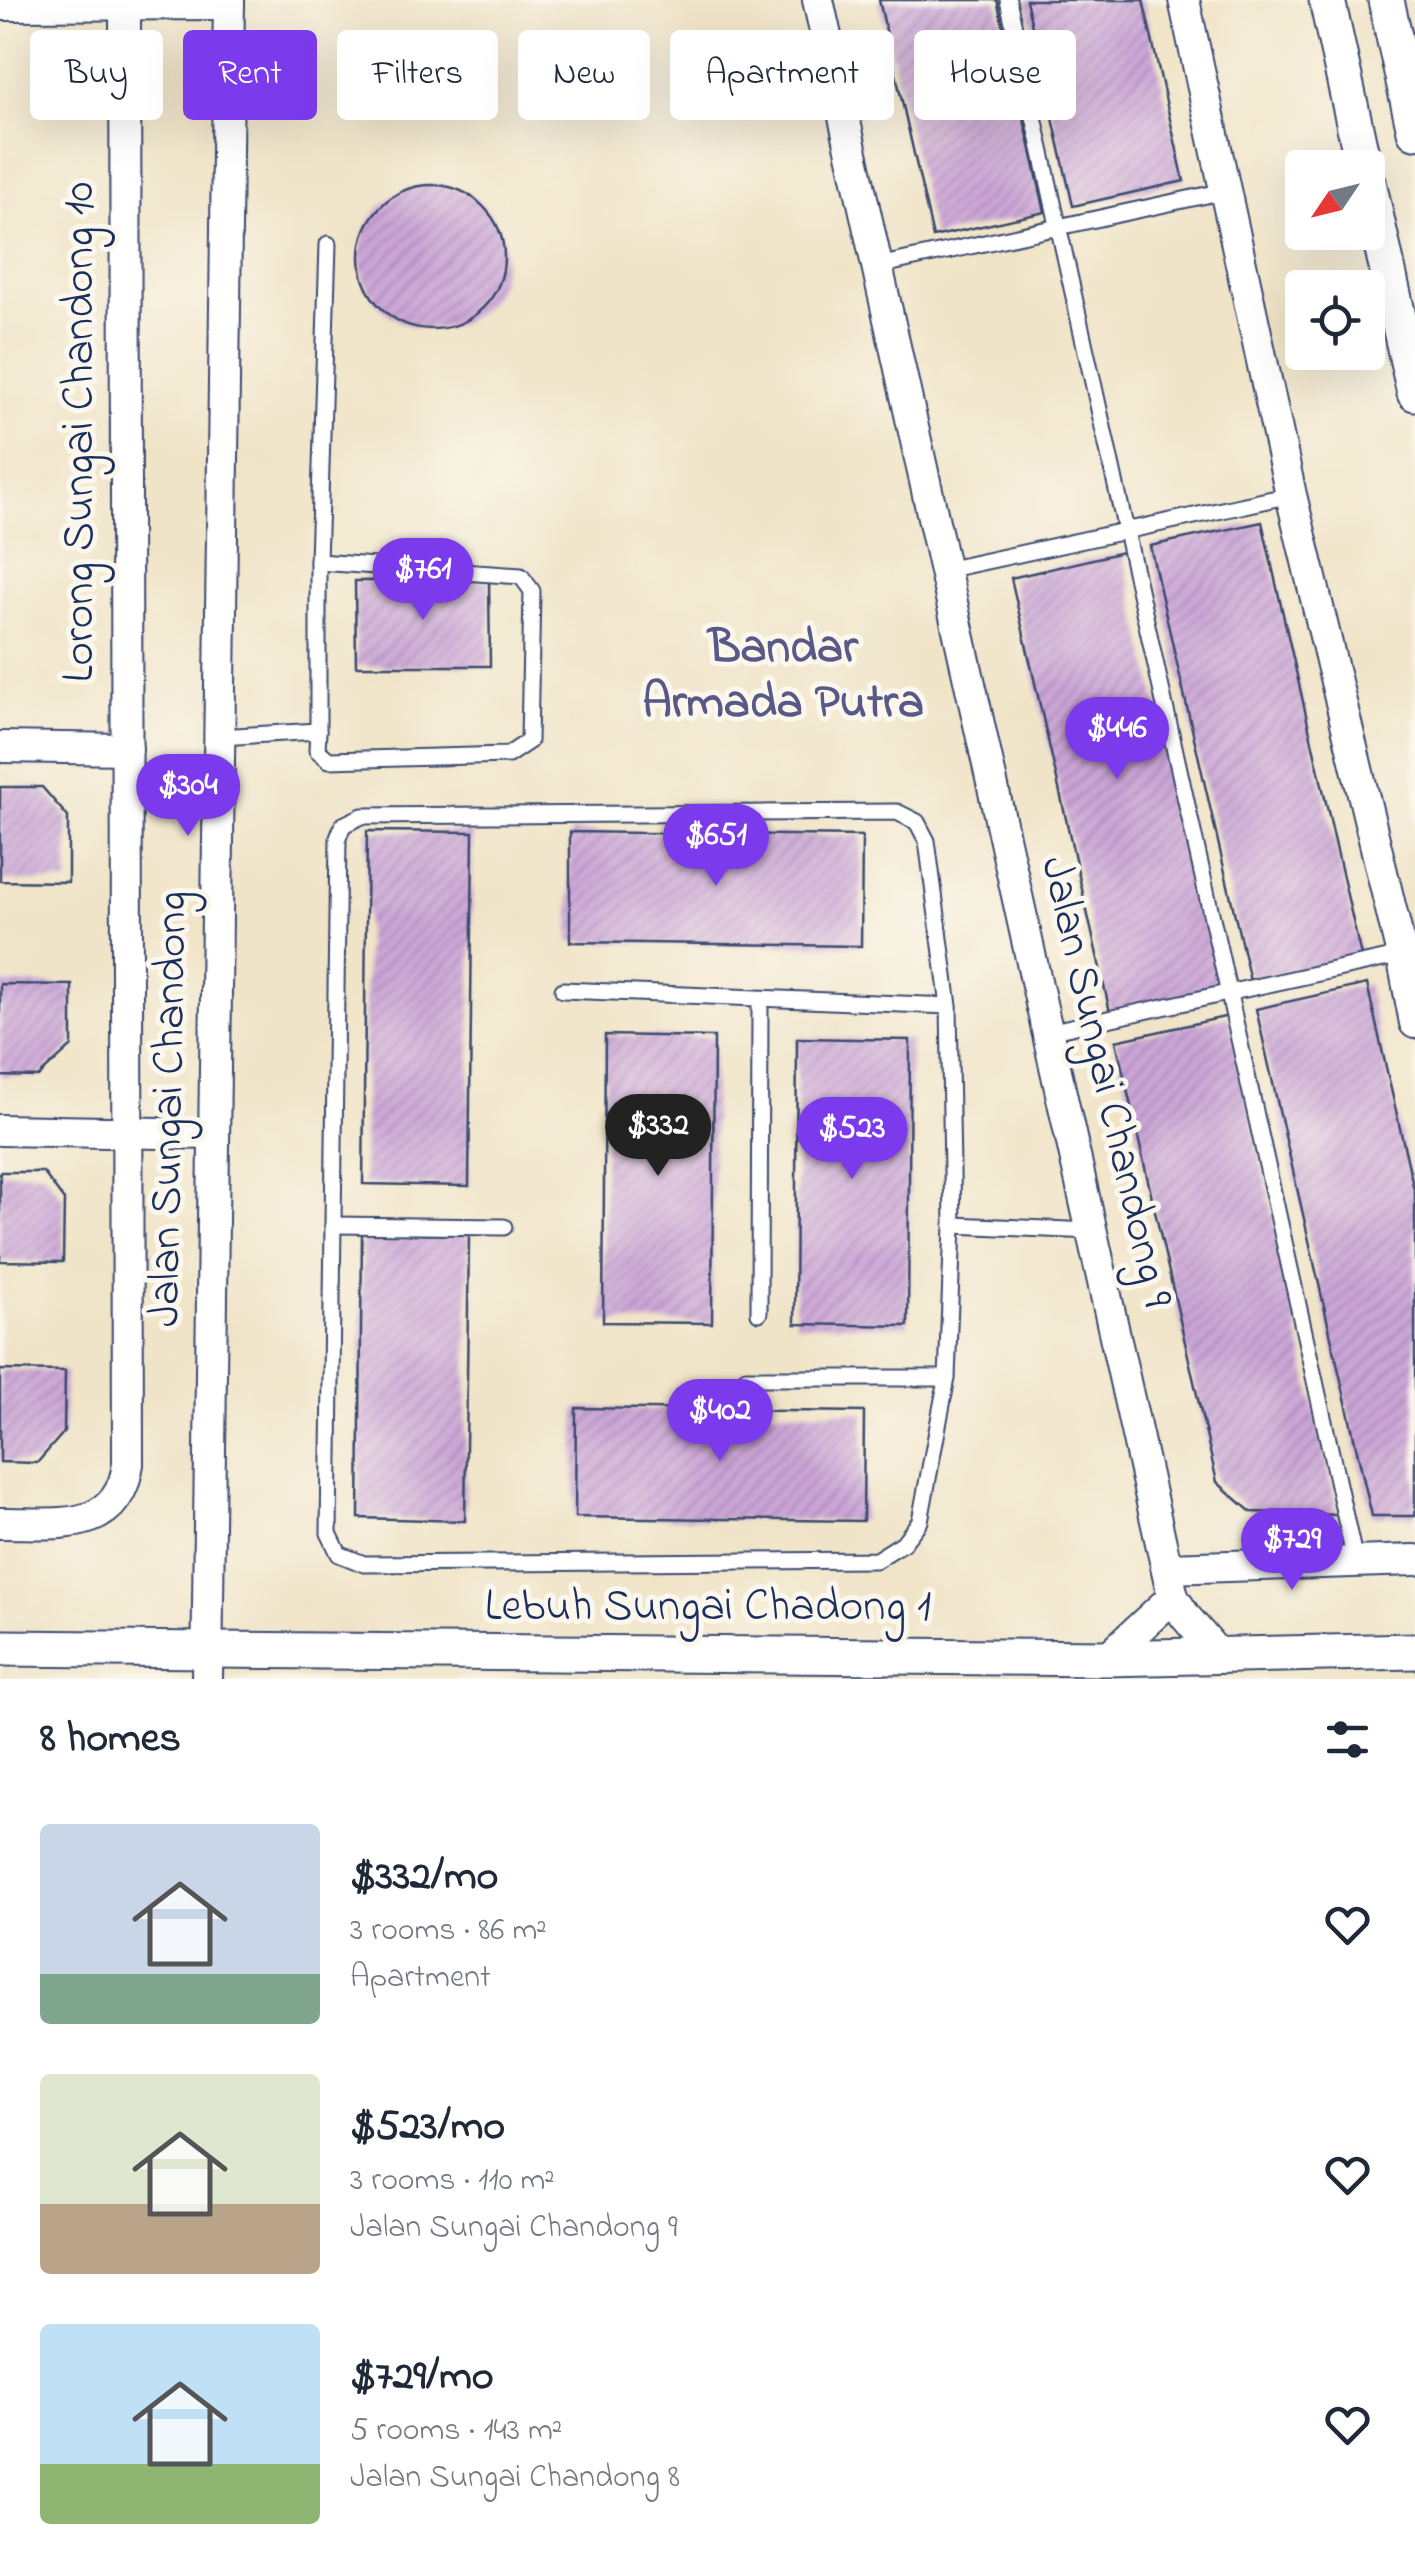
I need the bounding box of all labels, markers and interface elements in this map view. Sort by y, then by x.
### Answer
chip: Buy [30,30,163,120]
chip: Rent [183,30,317,120]
chip: Filters [337,30,498,120]
chip: New [518,30,650,120]
chip: Apartment [670,30,894,120]
chip: House [914,30,1076,120]
north arrow [1285,150,1385,250]
map controls [1285,150,1385,370]
street label: Lorong Sungai Chandong 10 [48,182,115,682]
button: locate [1285,270,1385,370]
pin: $761 [364,538,482,623]
text: $761 [395,547,451,594]
district label: Bandar Armada Putra [642,614,924,739]
pin: $446 [1058,697,1176,782]
text: $446 [1087,706,1147,753]
pin: $304 [129,754,247,839]
text: $304 [158,763,218,810]
pin: $651 [657,804,775,889]
text: $651 [685,813,747,860]
street label: Jalan Sungai Chandong 9 [1020,850,1189,1314]
street label: Jalan Sungai Chandong [133,891,208,1327]
pin: $332 [599,1094,717,1179]
pin: $523 [793,1097,911,1182]
text: $332 [627,1103,689,1150]
text: $523 [819,1106,885,1153]
pin: $402 [661,1379,779,1464]
text: $402 [689,1388,751,1435]
pin: $729 [1233,1508,1351,1593]
text: $729 [1263,1517,1321,1564]
street label: Lebuh Sungai Chadong 1 [485,1575,931,1642]
text: 8 homes [40,1709,181,1770]
icon: filters [1320,1712,1375,1767]
text: $332/mo [350,1847,498,1908]
icon: home [120,1864,240,1984]
icon: heart [1320,1897,1375,1952]
text: 3 rooms · 86 m² [350,1908,547,1955]
text: Apartment [350,1955,491,2002]
text: $523/mo [350,2097,505,2158]
icon: home [120,2114,240,2234]
icon: heart [1320,2147,1375,2202]
text: 3 rooms · 110 m² [350,2158,555,2205]
text: Jalan Sungai Chandong 9 [350,2205,678,2252]
text: $729/mo [350,2347,494,2408]
icon: home [120,2364,240,2484]
icon: heart [1320,2397,1375,2452]
text: 5 rooms · 143 m² [350,2408,562,2455]
text: Jalan Sungai Chandong 8 [350,2455,680,2502]

